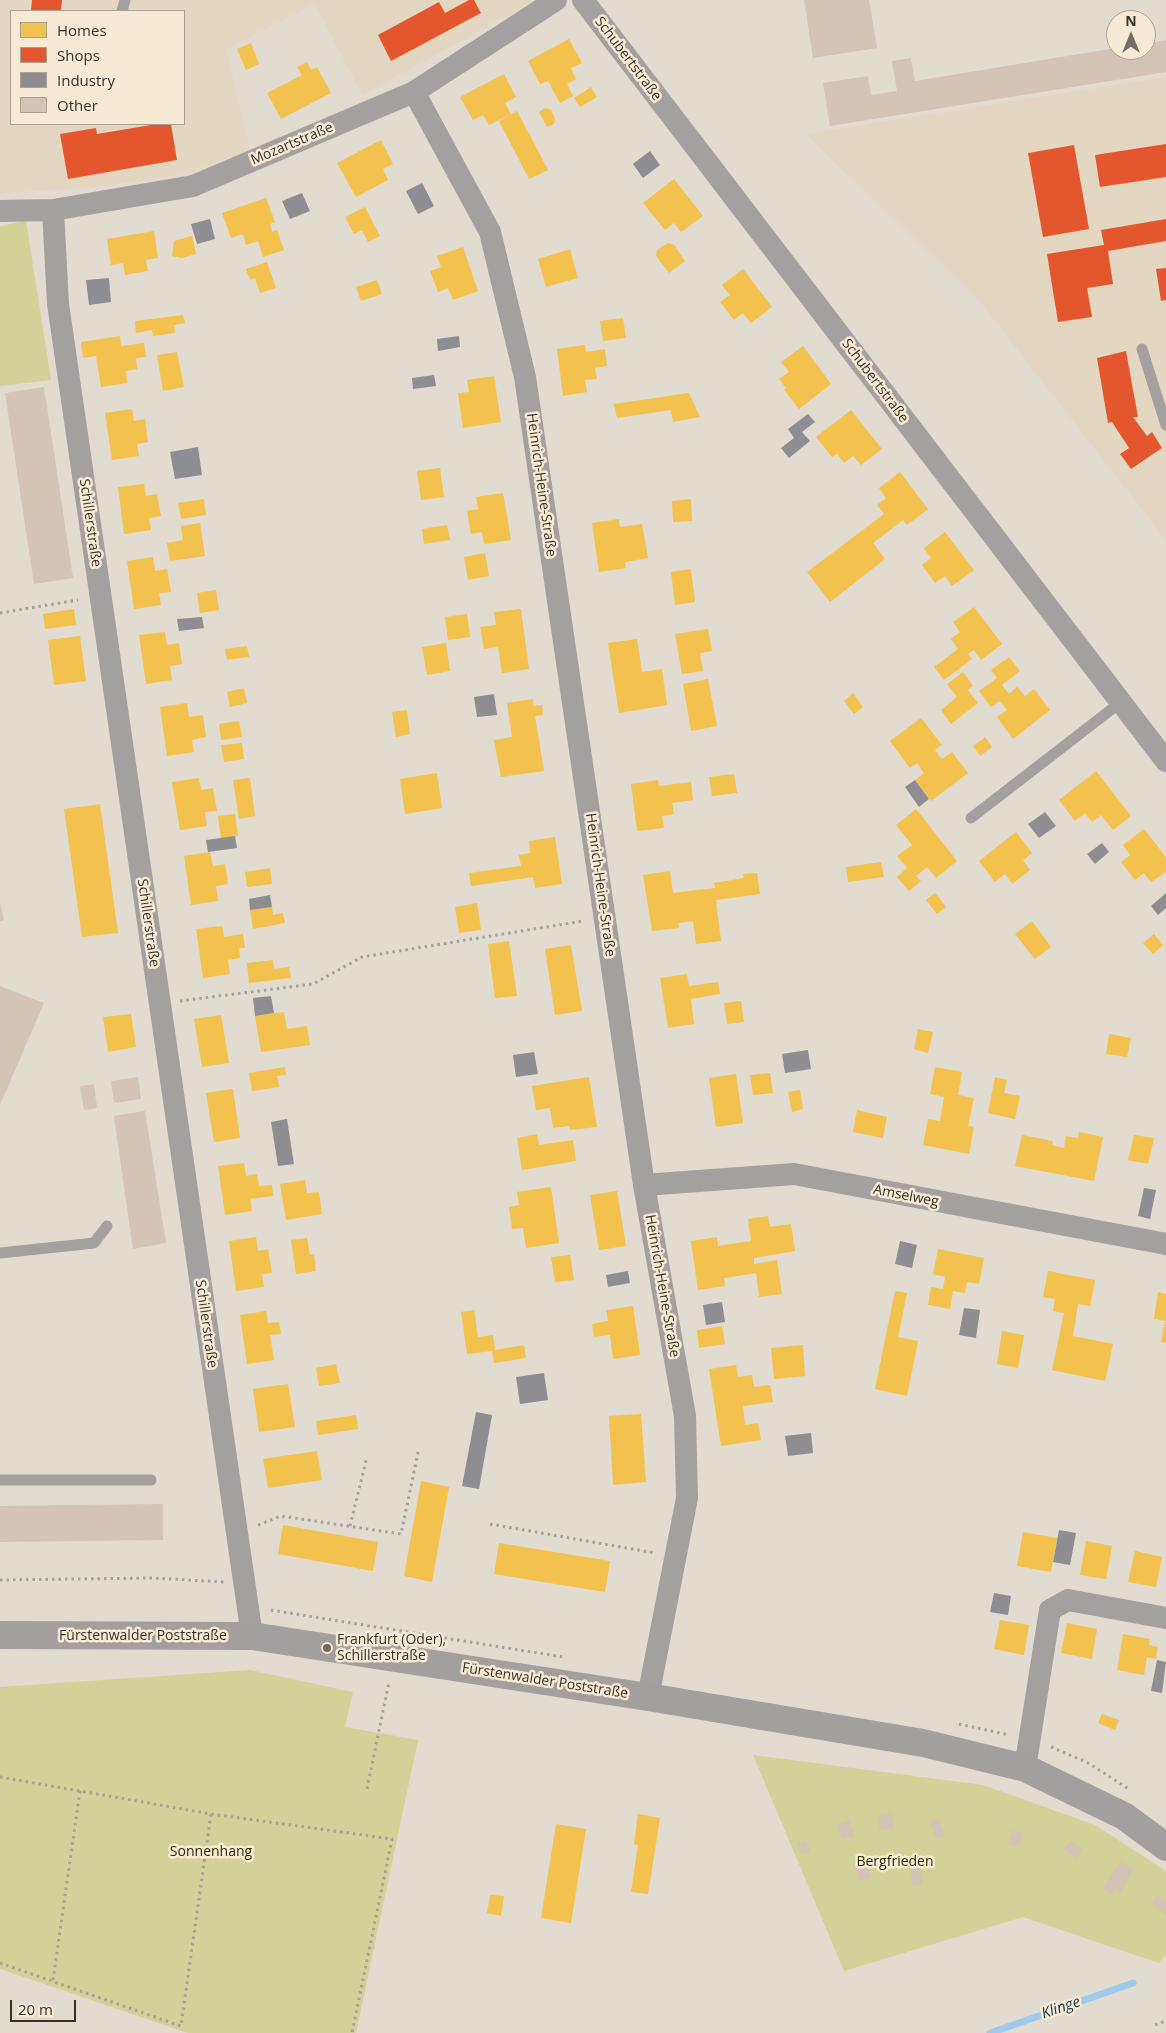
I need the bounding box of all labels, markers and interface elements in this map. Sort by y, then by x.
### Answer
legend [10,10,185,125]
north arrow [1106,10,1156,60]
text: N [1125,11,1137,30]
street label: Schubertstraße [591,14,665,104]
text: Homes [57,20,107,40]
text: Shops [57,45,100,65]
text: Industry [57,70,115,90]
text: Other [57,95,98,115]
street label: Mozartstraße [248,119,336,169]
street label: Schubertstraße [838,336,912,426]
street label: Heinrich-Heine-Straße [523,412,559,558]
street label: Schillerstraße [75,478,105,568]
street label: Heinrich-Heine-Straße [582,812,618,958]
street label: Schillerstraße [133,878,163,968]
street label: Amselweg [872,1181,940,1211]
street label: Heinrich-Heine-Straße [641,1213,683,1359]
street label: Schillerstraße [191,1279,221,1369]
street label: Fürstenwalder Poststraße [59,1628,227,1644]
place label: Frankfurt (Oder), Schillerstraße [337,1632,446,1664]
marker: Frankfurt (Oder), Schillerstraße [321,1642,333,1654]
street label: Fürstenwalder Poststraße [461,1660,629,1702]
park label: Sonnenhang [170,1844,252,1860]
park label: Bergfrieden [856,1854,934,1870]
scale bar [12,1990,79,2022]
water label: Klinge [1039,1993,1083,2023]
text: 20 m [18,1999,53,2019]

